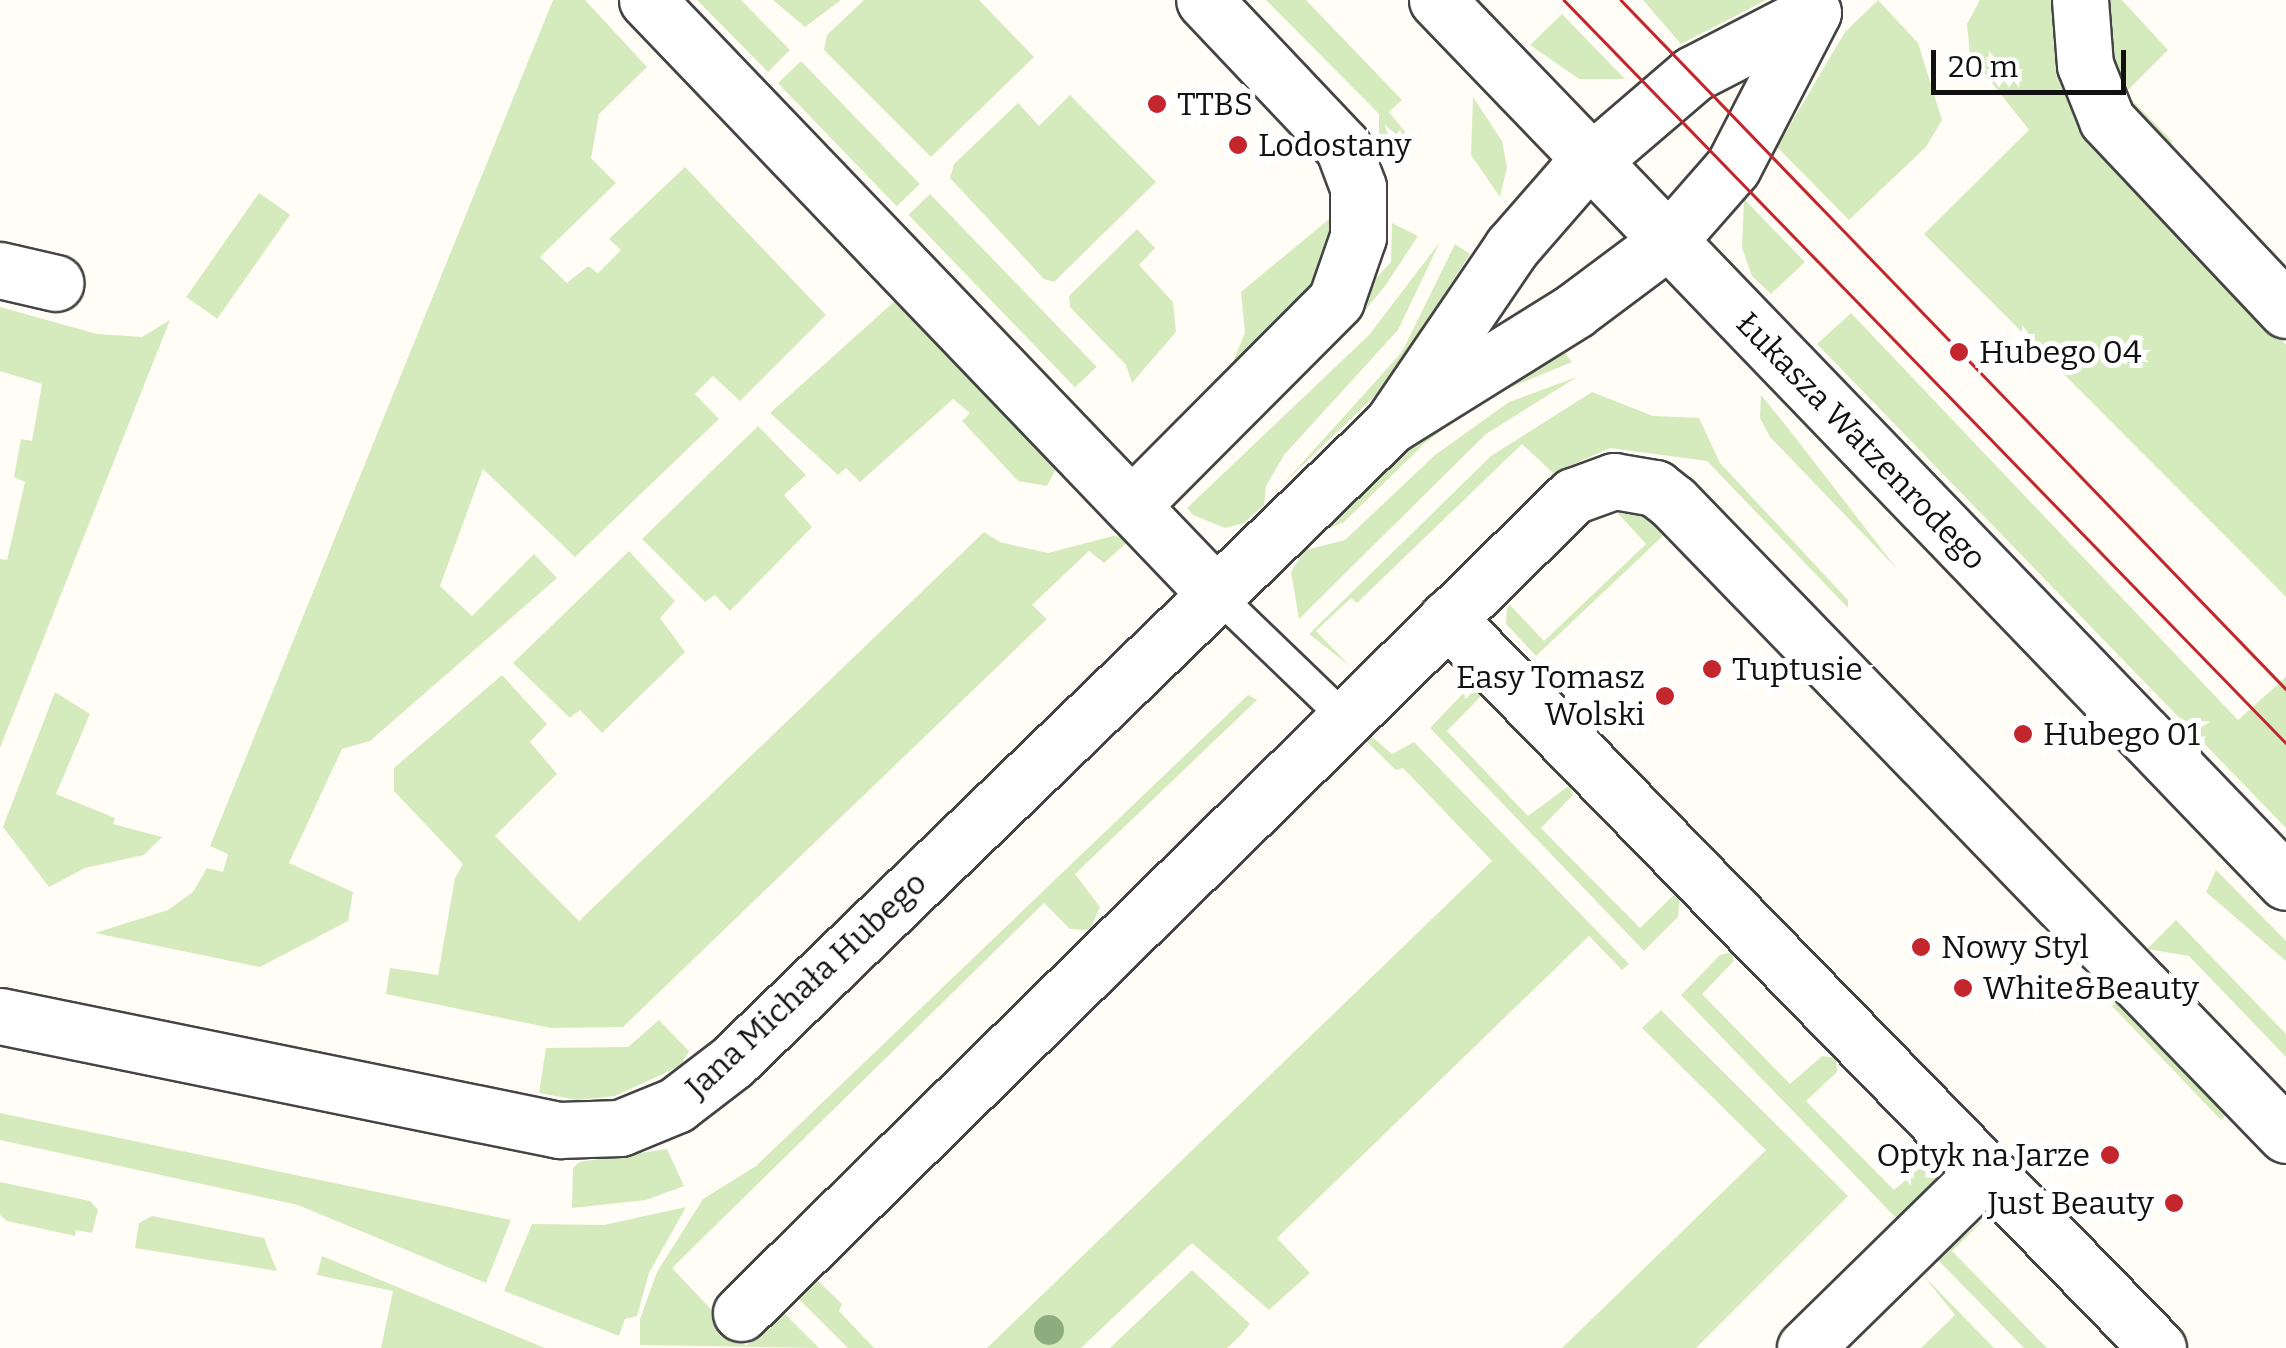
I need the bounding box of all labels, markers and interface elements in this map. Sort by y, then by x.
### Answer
scale bar [1936,30,2131,92]
text: 20 m [1948,49,2018,85]
place label: TTBS [1177,85,1253,123]
marker: TTBS [1146,93,1168,115]
place label: Lodostany [1258,126,1411,164]
marker: Lodostany [1227,134,1249,156]
street label: Łukasza Watzenrodego [1728,304,1994,578]
place label: Hubego 04 [1979,333,2142,371]
marker: Hubego 04 [1948,341,1970,363]
place label: Tuptusie [1732,650,1863,688]
marker: Tuptusie [1701,658,1723,680]
place label: Easy Tomasz Wolski [1456,659,1645,734]
marker: Easy Tomasz Wolski [1654,685,1676,707]
place label: Hubego 01 [2043,715,2200,753]
marker: Hubego 01 [2012,723,2034,745]
street label: Jana Michała Hubego [678,864,934,1106]
place label: Nowy Styl [1941,928,2089,966]
marker: Nowy Styl [1910,936,1932,958]
place label: White&Beauty [1983,969,2199,1007]
marker: White&Beauty [1952,977,1974,999]
place label: Optyk na Jarze [1877,1136,2090,1174]
marker: Optyk na Jarze [2099,1144,2121,1166]
place label: Just Beauty [1987,1184,2154,1222]
marker: Just Beauty [2163,1192,2185,1214]

